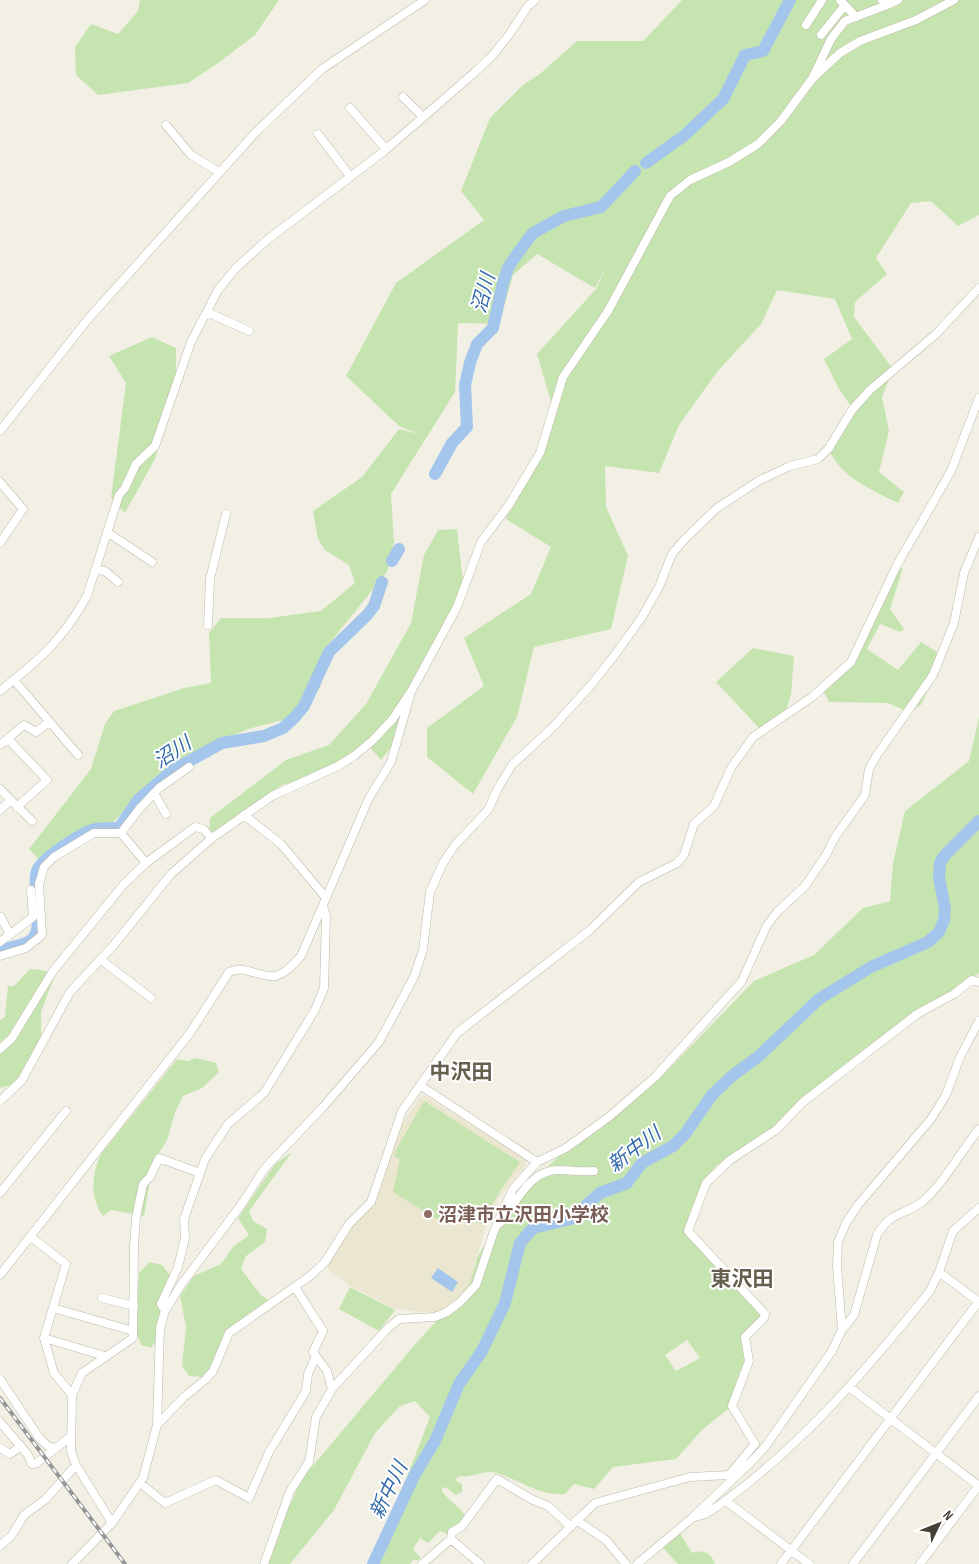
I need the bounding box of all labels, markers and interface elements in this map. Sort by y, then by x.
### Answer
water label: 沼川 [467,269,501,316]
water label: 沼川 [149,731,198,774]
district label: 中沢田 [430,1060,493,1085]
water label: 新中川 [603,1121,667,1177]
place label: 沼津市立沢田小学校 [438,1204,609,1227]
marker: 沼津市立沢田小学校 [422,1208,434,1220]
district label: 東沢田 [711,1267,774,1292]
water label: 新中川 [365,1456,414,1523]
north arrow [914,1499,964,1549]
text: N [939,1507,957,1524]

